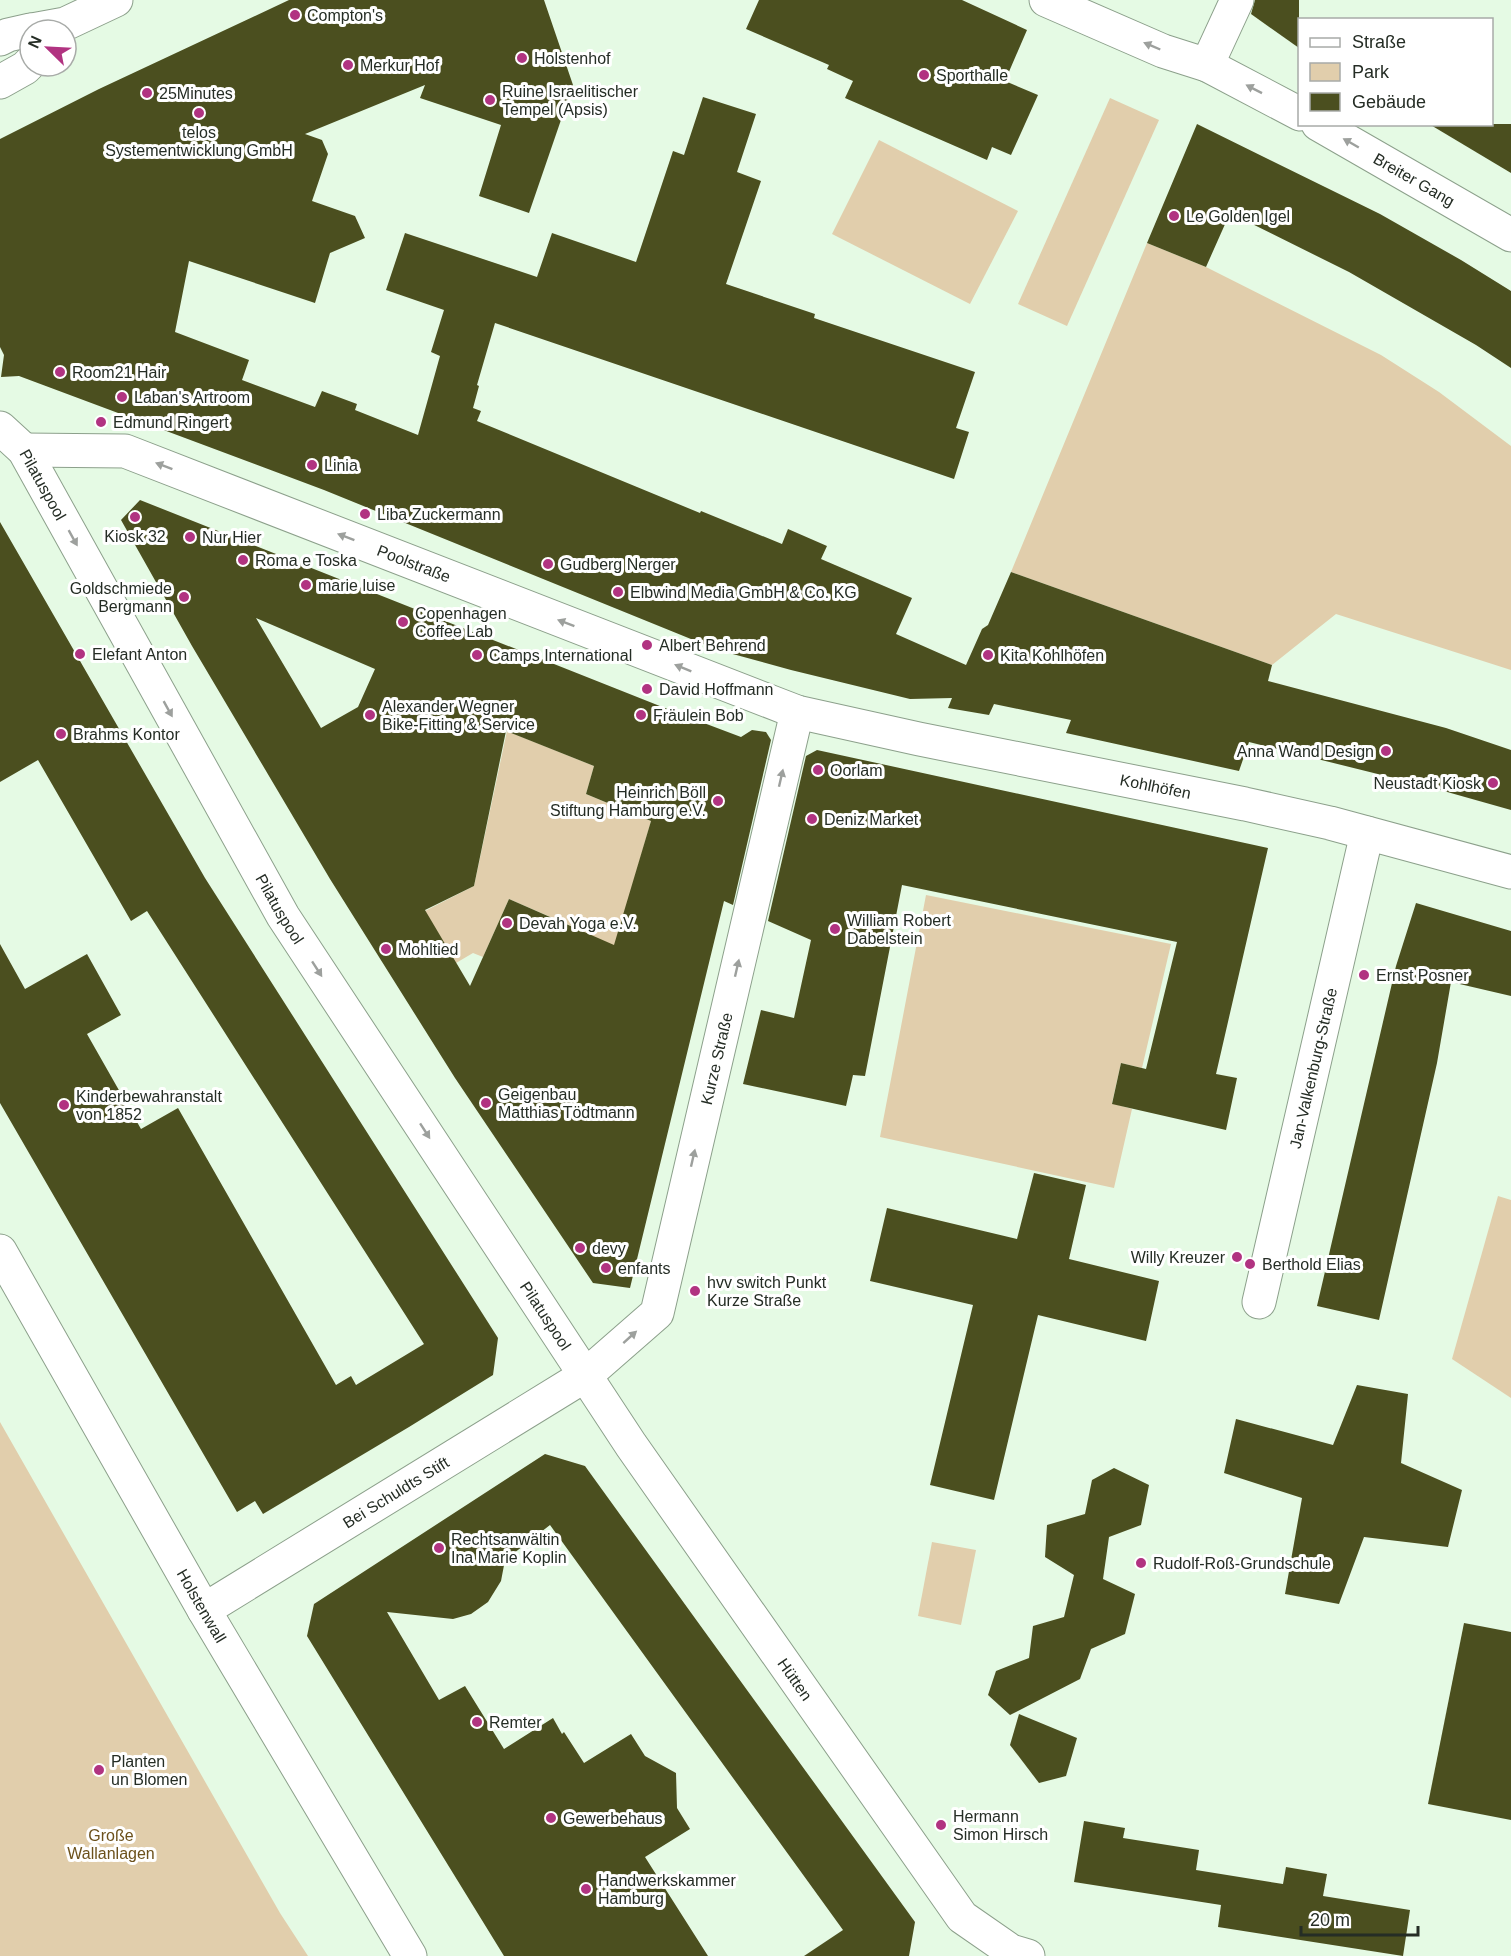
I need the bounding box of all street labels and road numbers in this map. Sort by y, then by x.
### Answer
street label: Breiter Gang [1370,150,1458,210]
street label: Pilatuspool [16,446,69,523]
street label: Poolstraße [375,542,453,586]
street label: Kohlhöfen [1118,771,1192,802]
street label: Pilatuspool [252,871,307,947]
street label: Jan-Valkenburg-Straße [1287,986,1340,1150]
street label: Kurze Straße [698,1011,736,1107]
street label: Pilatuspool [517,1278,574,1353]
street label: Bei Schuldts Stift [340,1453,452,1531]
street label: Holstenwall [174,1566,229,1646]
street label: Hütten [774,1655,815,1704]

